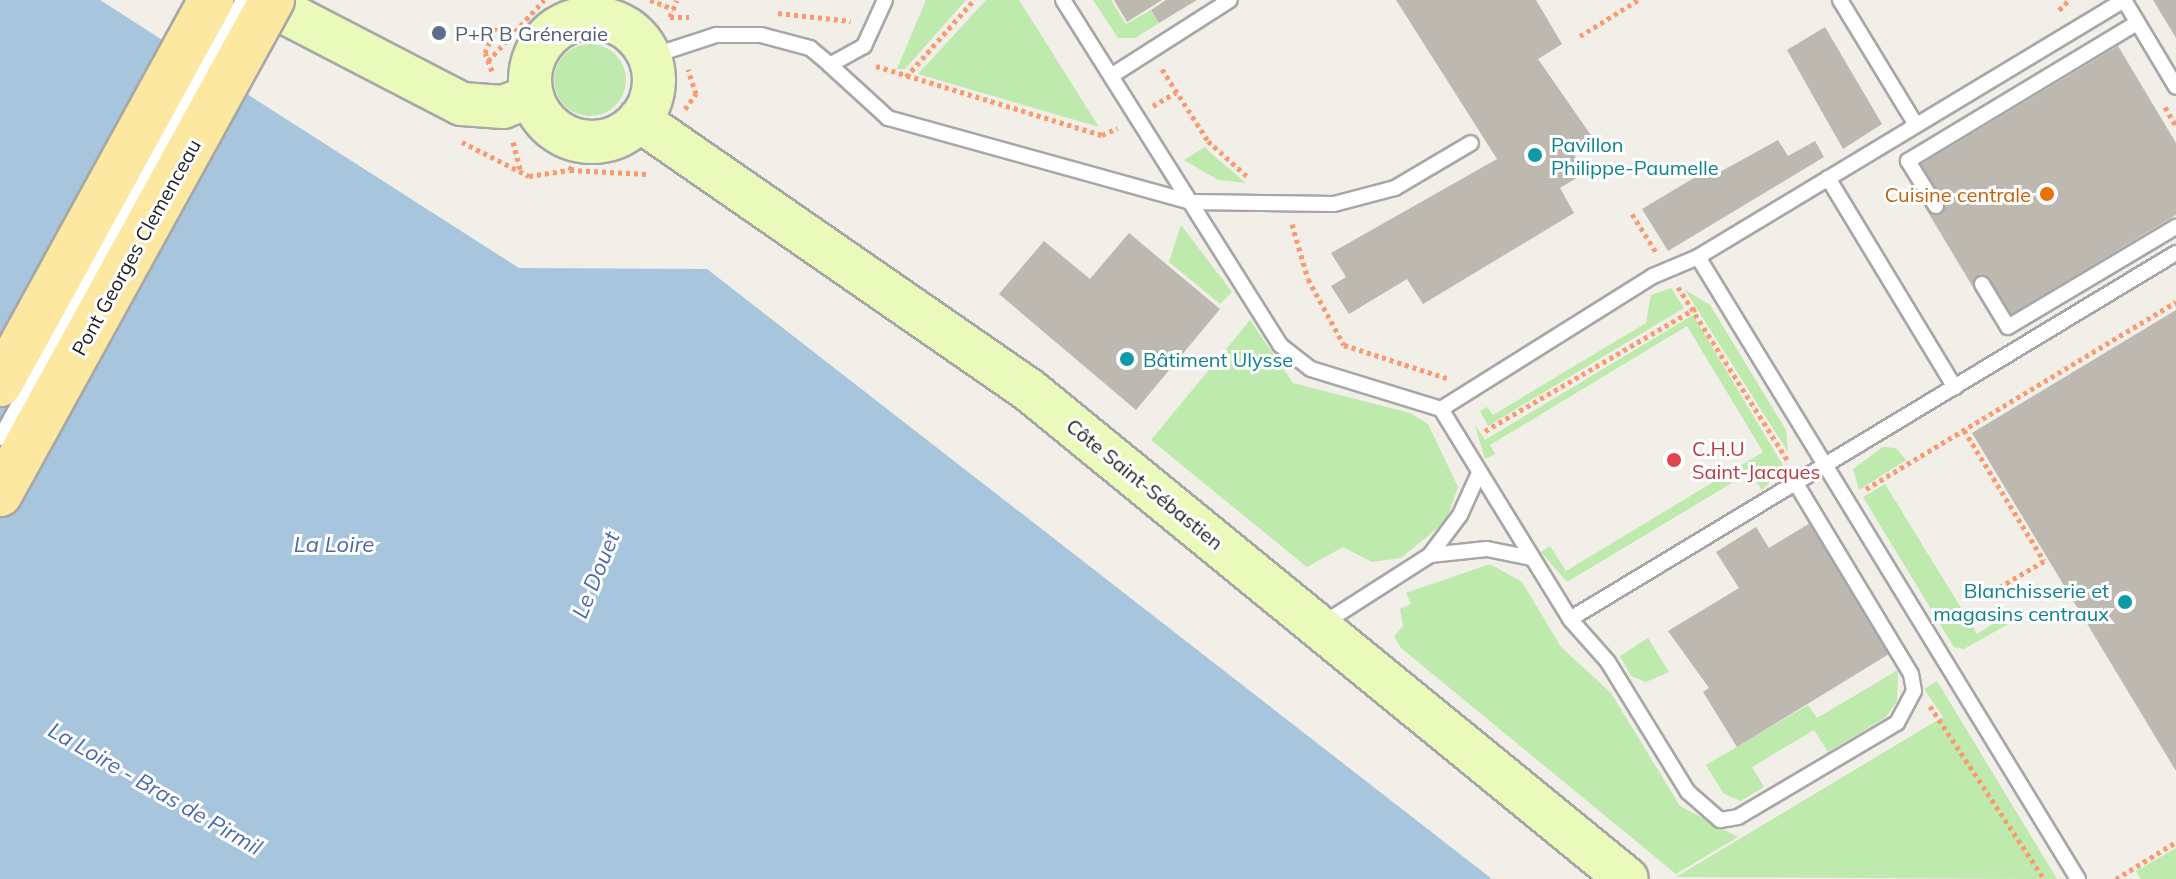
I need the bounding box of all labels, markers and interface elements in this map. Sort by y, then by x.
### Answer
place label: P+R B Gréneraie [455,21,608,45]
marker: P+R B Gréneraie [430,24,448,42]
place label: Pavillon Philippe-Paumelle [1551,132,1719,179]
street label: Pont Georges Clemenceau [66,135,206,359]
marker: Pavillon Philippe-Paumelle [1526,146,1544,164]
place label: Cuisine centrale [1885,182,2031,206]
marker: Cuisine centrale [2038,185,2056,203]
place label: Bâtiment Ulysse [1143,347,1293,371]
marker: Bâtiment Ulysse [1118,350,1136,368]
street label: Côte Saint-Sébastien [1062,413,1228,555]
place label: C.H.U Saint-Jacques [1692,436,1820,483]
marker: C.H.U Saint-Jacques [1663,449,1685,471]
water label: Le Douet [567,528,625,622]
water label: La Loire [294,532,374,558]
place label: Blanchisserie et magasins centraux [1933,578,2109,625]
marker: Blanchisserie et magasins centraux [2116,593,2134,611]
water label: La Loire - Bras de Pirmil [44,717,266,861]

